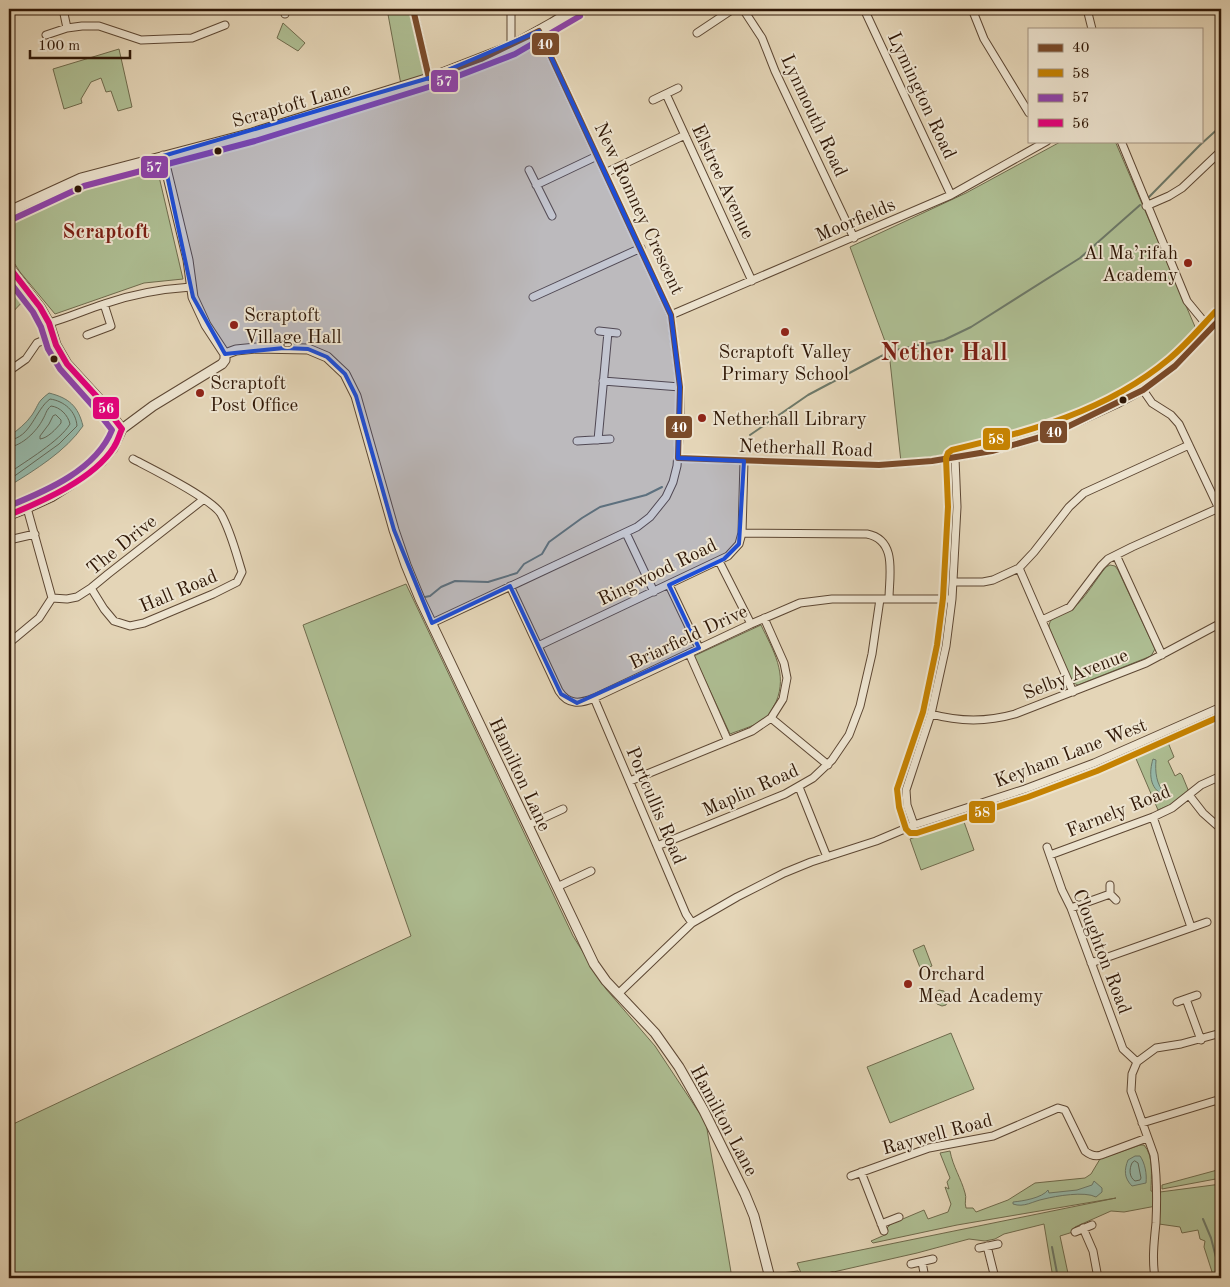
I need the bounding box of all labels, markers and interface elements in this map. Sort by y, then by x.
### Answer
scale bar [30,28,130,60]
legend [1028,28,1202,142]
street label: Lymington Road [883,30,958,162]
line badge: 40 [531,32,560,56]
text: 40 [537,38,553,52]
text: 100 m [38,39,80,54]
text: 40 [1072,41,1089,56]
street label: Lynmouth Road [776,52,849,180]
text: 58 [1072,67,1089,82]
line badge: 57 [430,69,459,93]
text: 57 [436,75,452,89]
street label: Scraptoft Lane [230,80,353,132]
text: 57 [1072,91,1089,106]
text: 56 [1072,117,1089,132]
street label: New Romney Crescent [590,120,686,298]
street label: Elstree Avenue [687,122,757,242]
unlabelled marker [213,146,223,156]
line badge: 57 [140,155,169,179]
text: 57 [146,161,162,175]
unlabelled marker [73,184,83,194]
street label: Moorfields [813,196,899,247]
district label: Scraptoft [62,222,150,243]
place label: Al Ma’rifah Academy [1083,245,1178,286]
marker: Al Ma’rifah Academy [1182,257,1194,269]
place label: Scraptoft Village Hall [244,307,342,348]
marker: Scraptoft Village Hall [228,319,240,331]
marker: Scraptoft Valley Primary School [779,326,791,338]
district label: Nether Hall [880,342,1008,366]
place label: Scraptoft Valley Primary School [718,344,852,385]
unlabelled marker [49,354,59,364]
place label: Scraptoft Post Office [210,375,298,416]
marker: Scraptoft Post Office [194,387,206,399]
unlabelled marker [1118,395,1128,405]
line badge: 56 [92,396,120,420]
text: 56 [98,402,114,416]
place label: Netherhall Library [712,411,867,430]
marker: Netherhall Library [696,412,708,424]
line badge: 40 [665,415,693,439]
line badge: 40 [1039,420,1068,444]
text: 40 [671,421,687,435]
text: 40 [1046,426,1062,440]
line badge: 58 [982,427,1011,451]
text: 58 [988,433,1004,447]
street label: Netherhall Road [738,438,874,461]
street label: The Drive [84,512,161,580]
street label: Ringwood Road [596,536,721,610]
street label: Hall Road [137,567,221,617]
street label: Briarfield Drive [627,603,751,674]
street label: Selby Avenue [1021,647,1131,704]
street label: Hamilton Lane [484,716,553,835]
street label: Keyham Lane West [992,716,1150,792]
street label: Portcullis Road [621,744,688,868]
street label: Maplin Road [700,762,802,821]
street label: Farnely Road [1064,783,1174,842]
line badge: 58 [968,800,996,824]
text: 58 [974,806,990,820]
street label: Cloughton Road [1068,887,1133,1017]
place label: Orchard Mead Academy [918,966,1043,1007]
marker: Orchard Mead Academy [902,978,914,990]
street label: Hamilton Lane [686,1063,760,1180]
street label: Raywell Road [880,1112,995,1159]

